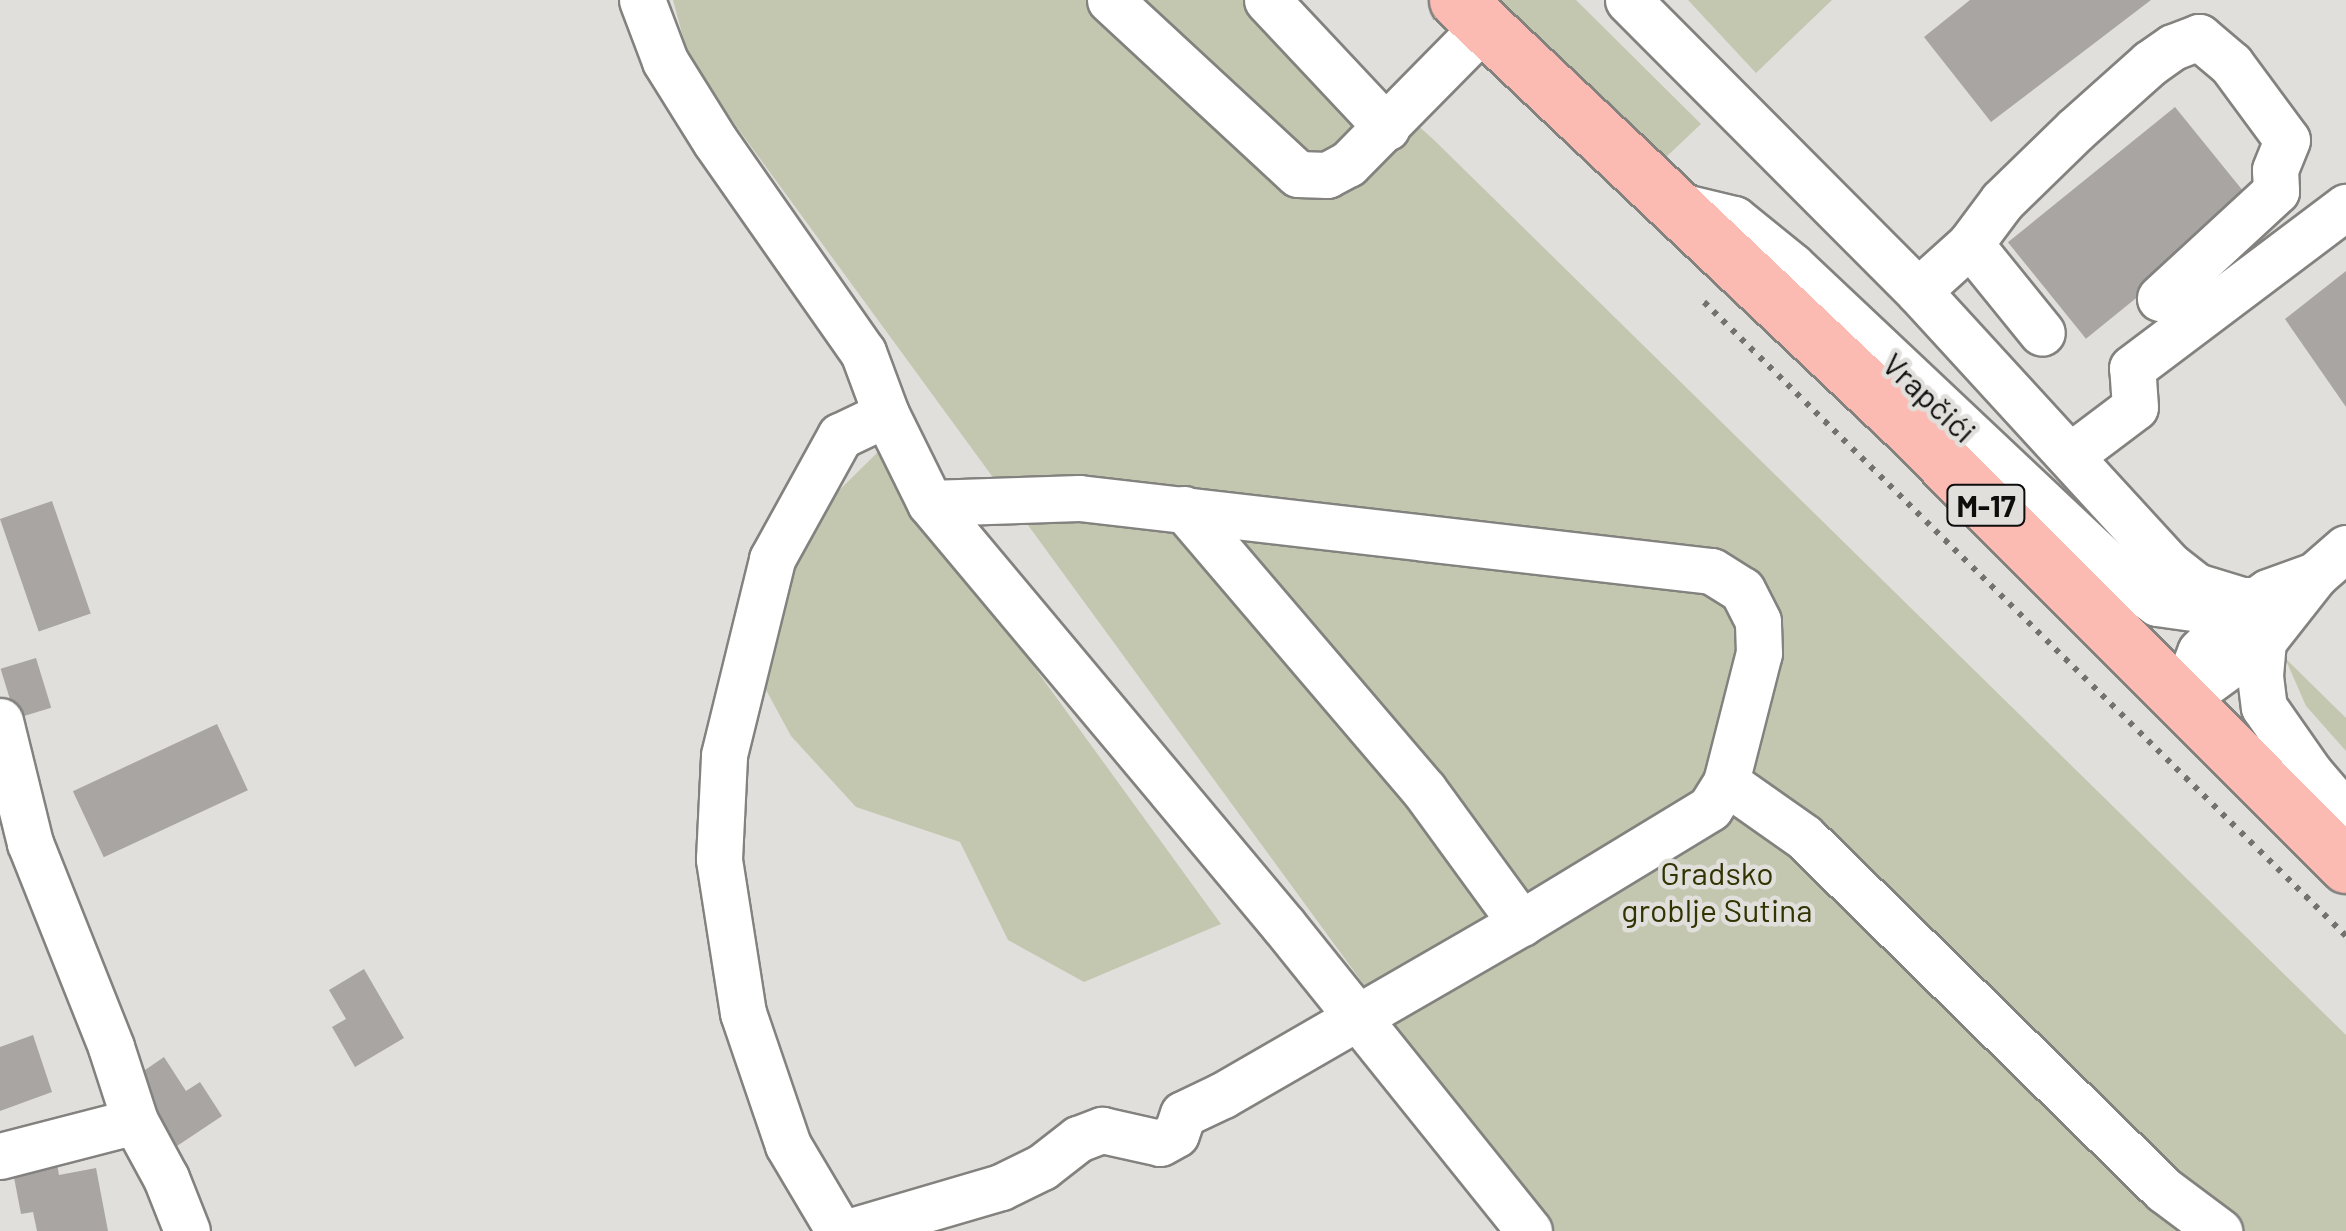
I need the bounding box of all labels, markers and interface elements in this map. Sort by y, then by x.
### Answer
street label: Vrapčići [1875,344,1985,450]
road number: M-17 [1946,480,2026,530]
park label: Gradsko groblje Sutina [1621,854,1813,929]

